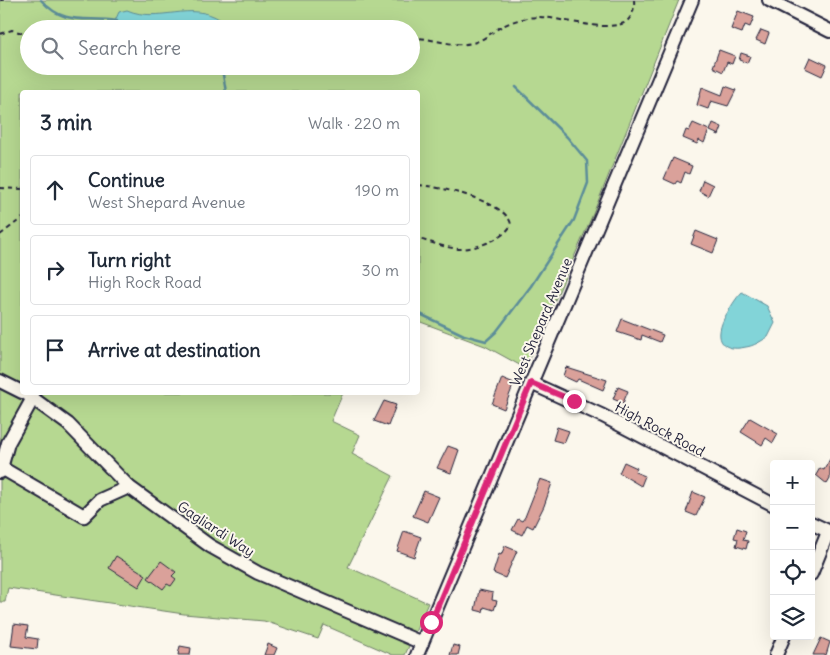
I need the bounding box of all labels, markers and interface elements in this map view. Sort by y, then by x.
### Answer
search box [20,20,420,75]
icon: search [38,34,66,62]
text: Search here [78,36,181,60]
text: 3 min [40,109,92,136]
text: Walk · 220 m [308,113,400,133]
text: Continue [88,168,165,192]
icon: ahead [41,176,69,204]
text: 190 m [355,180,399,200]
text: West Shepard Avenue [88,192,245,212]
text: Turn right [88,248,171,272]
street label: West Shepard Avenue [506,255,576,389]
icon: right [41,256,69,284]
text: 30 m [362,260,399,280]
text: High Rock Road [88,272,202,292]
icon: arrive [41,336,69,364]
text: Arrive at destination [88,338,261,362]
route end [563,390,586,413]
street label: High Rock Road [612,398,708,460]
map controls [770,460,815,640]
button: + [770,460,815,505]
street label: Gagliardi Way [174,497,258,561]
button: − [770,505,815,550]
button: locate [770,550,815,595]
button: layers [770,595,815,640]
route start [420,611,443,634]

